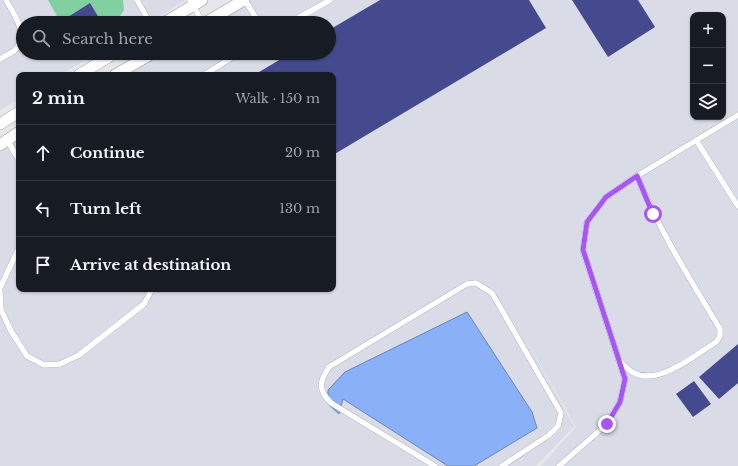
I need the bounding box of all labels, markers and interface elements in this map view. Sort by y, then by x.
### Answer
map controls [690,12,726,120]
button: + [690,12,726,48]
search box [16,16,336,60]
icon: search [30,27,52,49]
text: Search here [62,29,153,48]
button: − [690,48,726,84]
button: layers [690,84,726,120]
text: 2 min [32,88,85,109]
text: Walk · 150 m [235,90,320,107]
icon: ahead [32,142,54,164]
text: Continue [70,143,145,162]
text: 20 m [285,144,320,161]
icon: left [32,198,54,220]
text: Turn left [70,199,141,218]
text: 130 m [279,200,320,217]
route start [644,205,662,223]
icon: arrive [32,254,54,276]
text: Arrive at destination [70,255,231,274]
route end [598,415,616,433]

